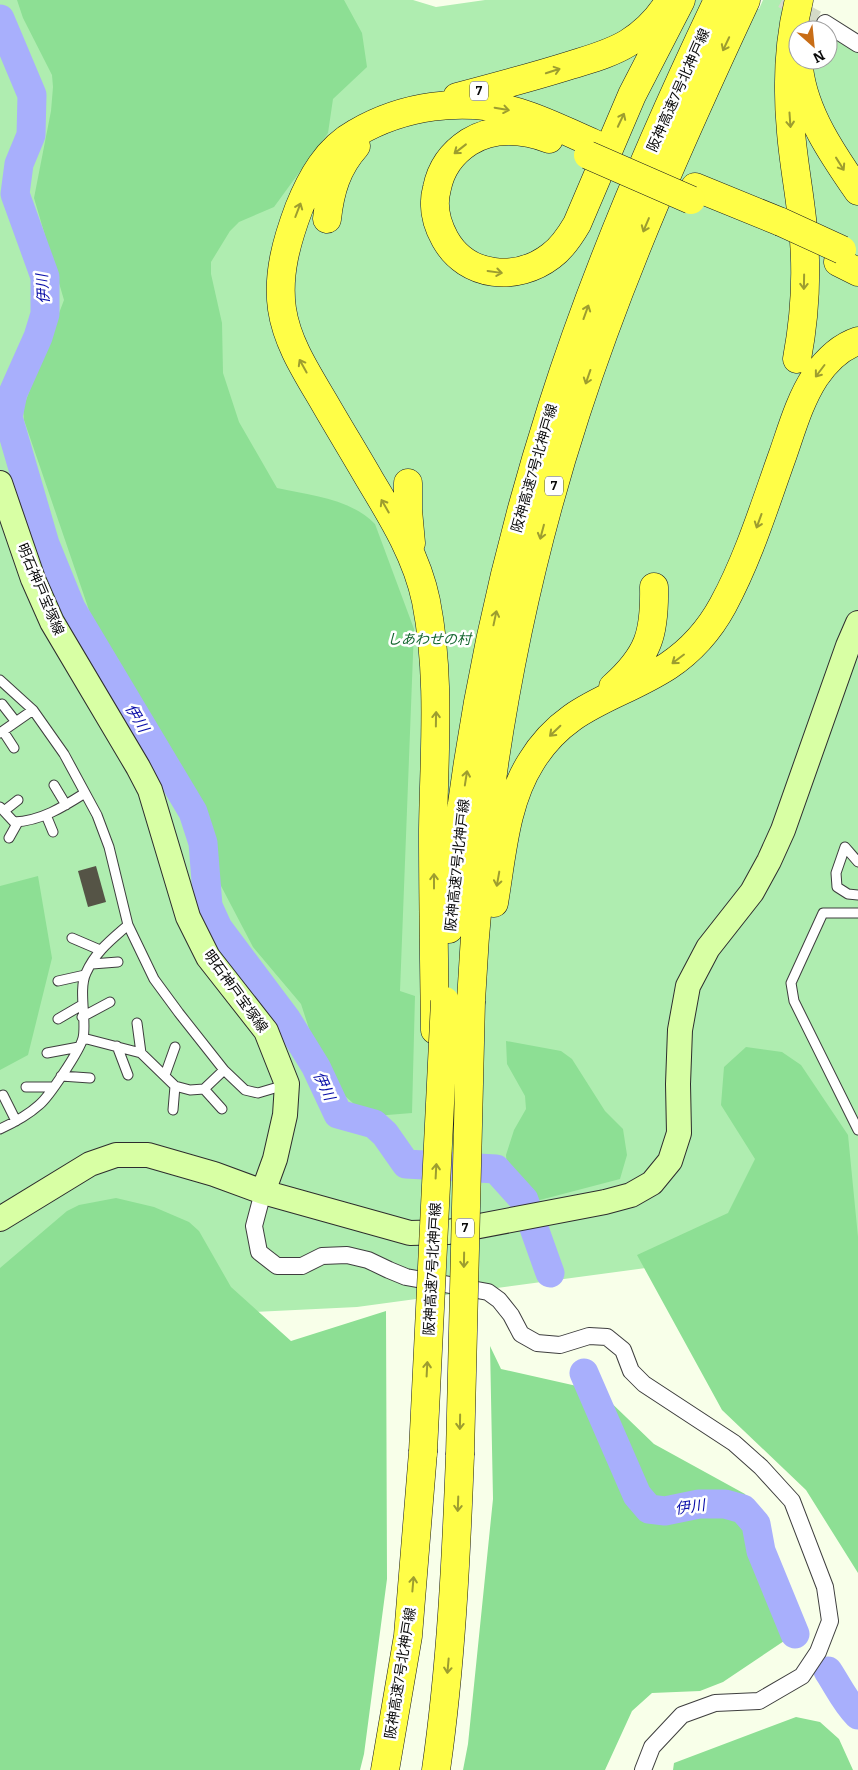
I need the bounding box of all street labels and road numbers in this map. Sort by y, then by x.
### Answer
street label: 阪神高速7号北神戸線 [644,26,713,154]
road number: 7 [470,82,488,100]
street label: 阪神高速7号北神戸線 [508,402,560,534]
road number: 7 [545,476,563,496]
street label: 明石神戸宝塚線 [14,541,68,638]
street label: 阪神高速7号北神戸線 [442,798,473,932]
street label: 明石神戸宝塚線 [200,947,271,1036]
street label: 阪神高速7号北神戸線 [421,1202,444,1336]
road number: 7 [456,1218,474,1238]
street label: 阪神高速7号北神戸線 [382,1606,419,1740]

